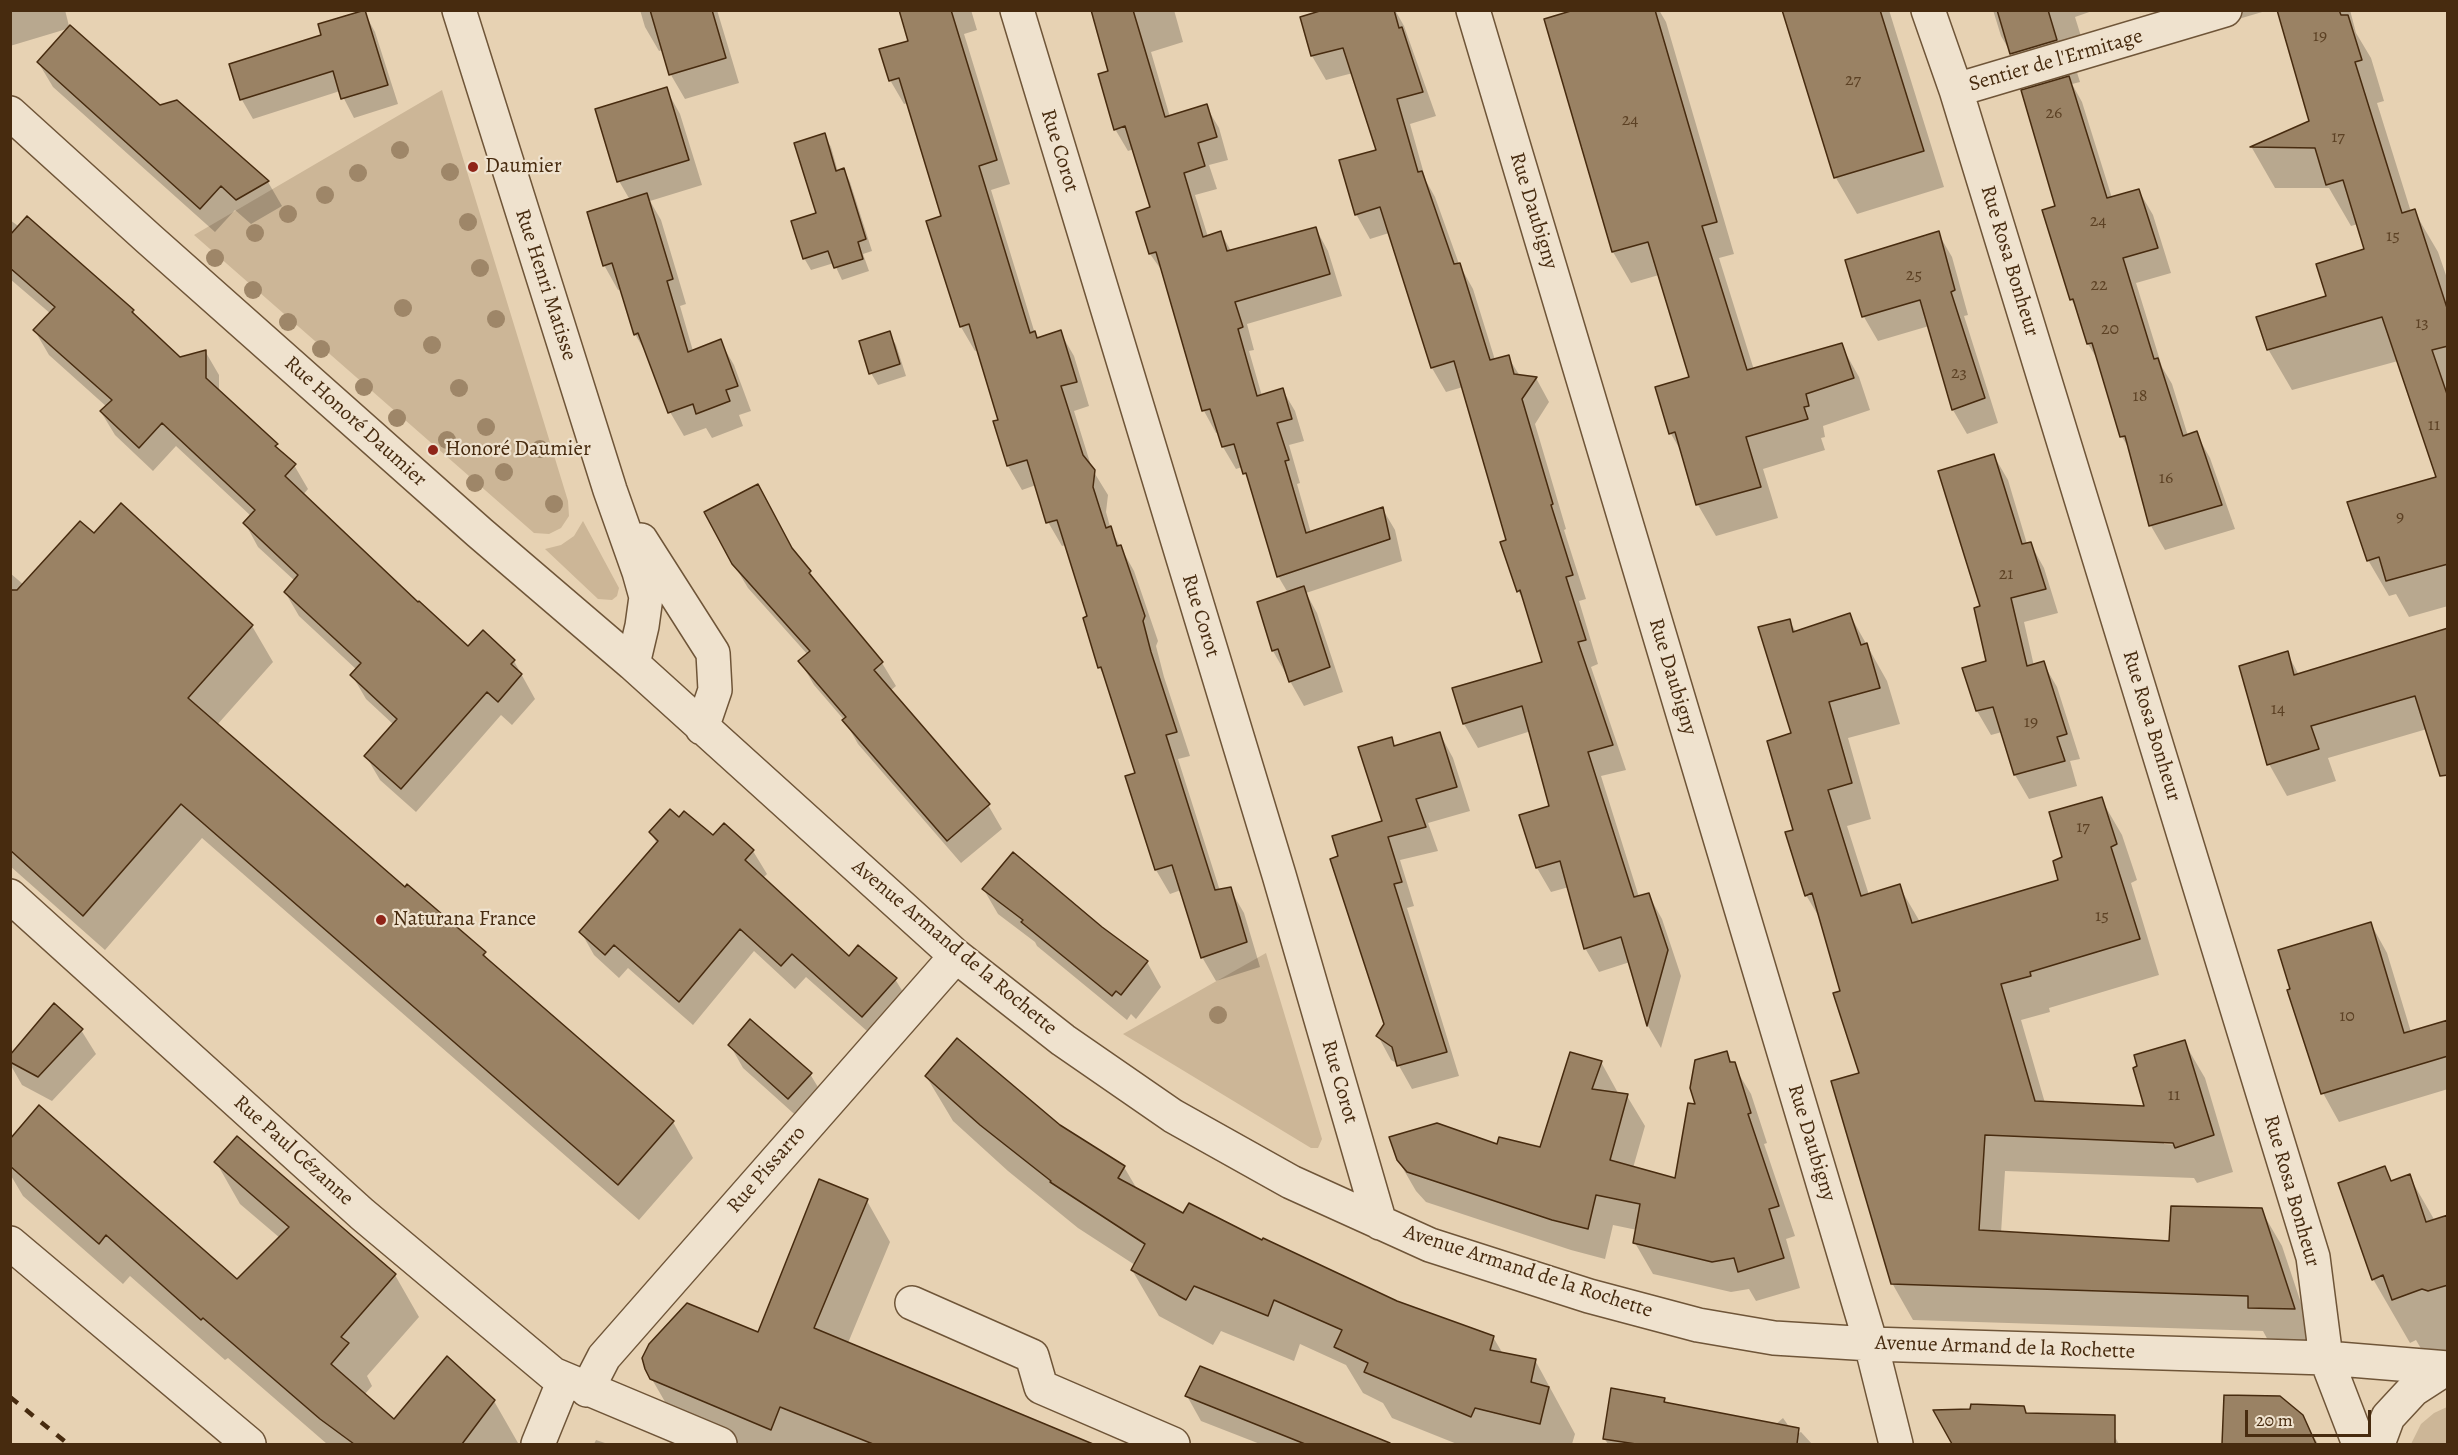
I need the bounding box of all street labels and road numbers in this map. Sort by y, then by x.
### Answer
street label: Sentier de l'Ermitage [1966,24,2146,98]
street label: Rue Corot [1034,106,1084,196]
street label: Rue Daubigny [1503,150,1563,272]
street label: Rue Rosa Bonheur [1974,182,2044,340]
street label: Rue Henri Matisse [509,206,581,364]
street label: Rue Honoré Daumier [279,351,431,493]
street label: Rue Corot [1175,571,1225,661]
street label: Rue Daubigny [1642,616,1702,738]
street label: Rue Rosa Bonheur [2116,647,2186,805]
street label: Avenue Armand de la Rochette [846,855,1062,1041]
street label: Rue Corot [1315,1037,1363,1127]
street label: Rue Daubigny [1781,1082,1841,1204]
street label: Rue Paul Cézanne [228,1091,358,1211]
street label: Rue Rosa Bonheur [2257,1112,2325,1270]
street label: Rue Pissarro [722,1121,812,1219]
street label: Avenue Armand de la Rochette [1400,1220,1656,1324]
street label: Avenue Armand de la Rochette [1875,1331,2135,1365]

